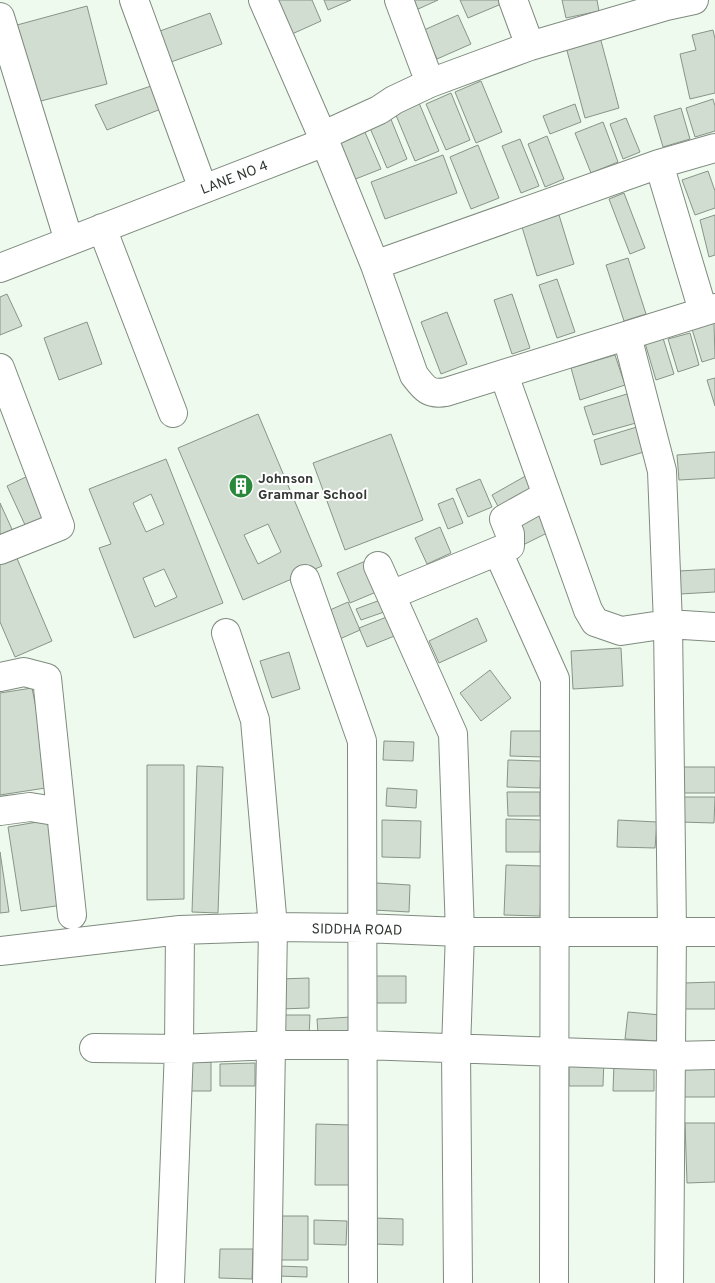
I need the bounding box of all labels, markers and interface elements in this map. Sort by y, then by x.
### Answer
street label: LANE NO 4 [198,158,271,199]
place label: Johnson Grammar School [258,471,367,504]
building icon: Johnson Grammar School [228,473,254,499]
street label: SIDDHA ROAD [311,921,402,940]

